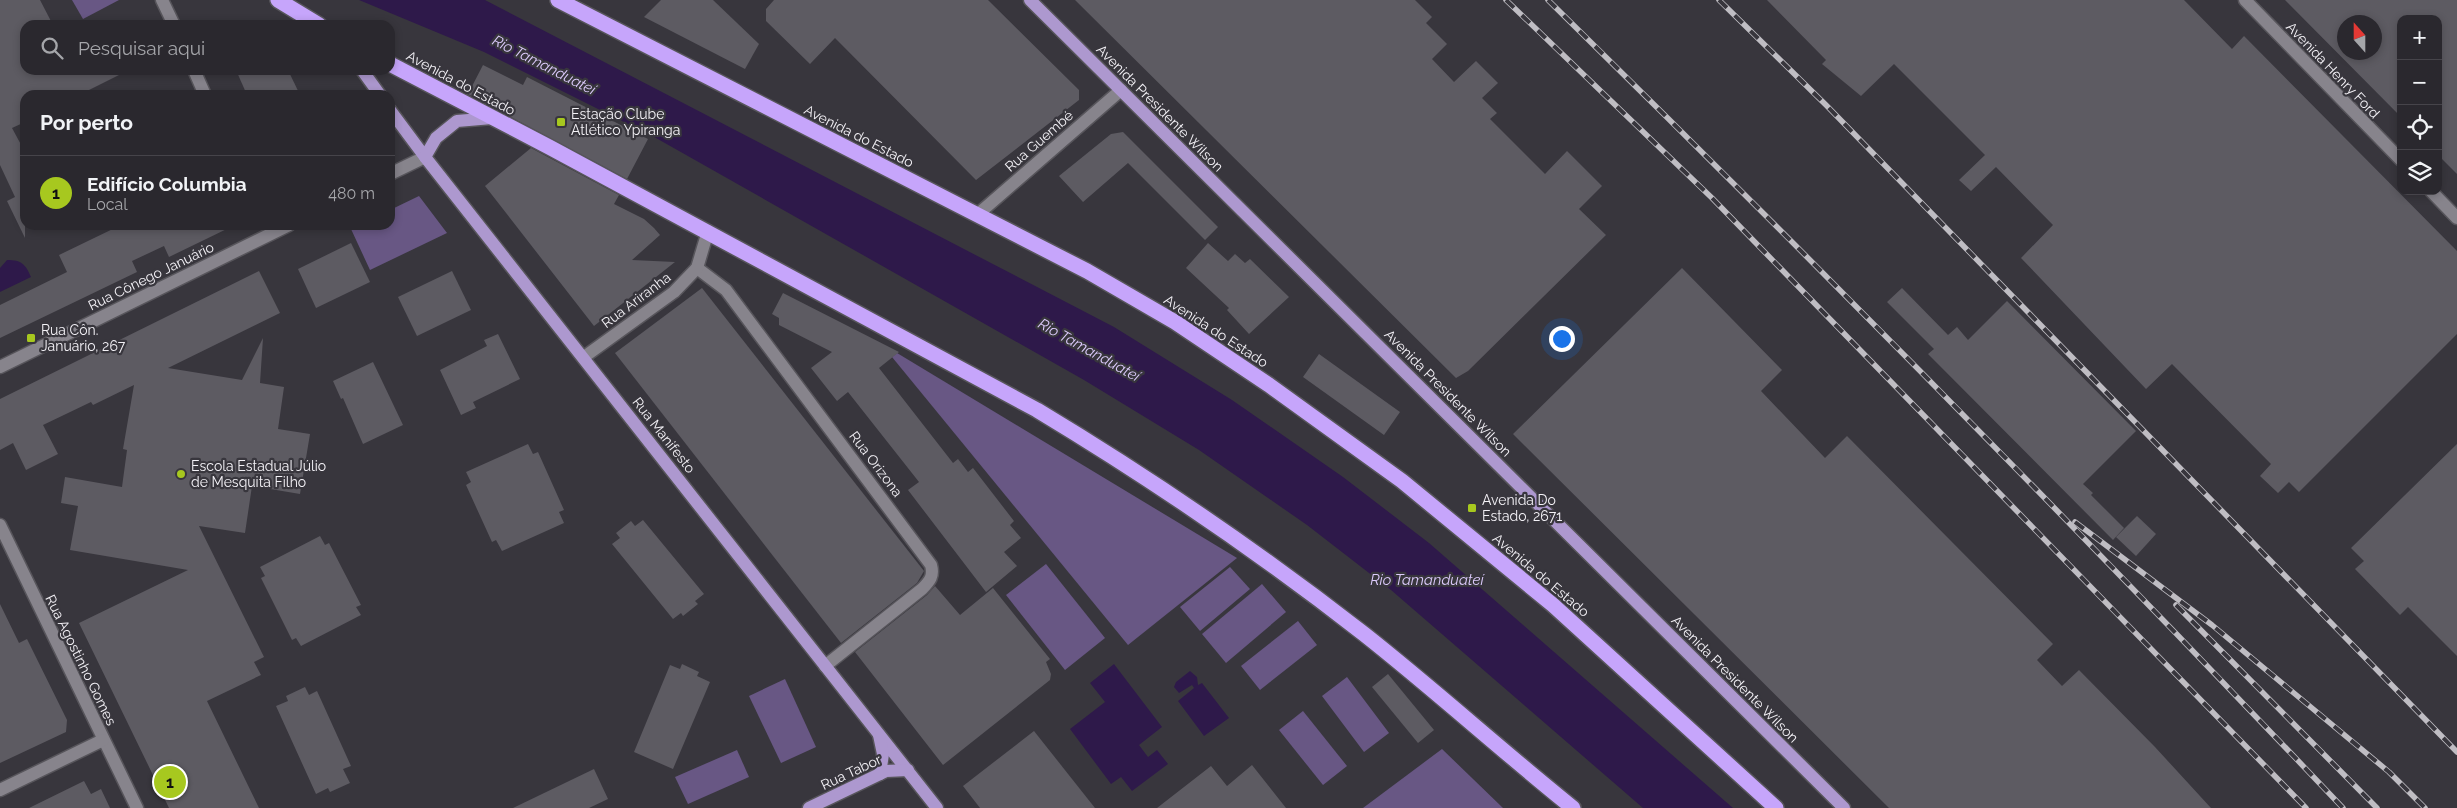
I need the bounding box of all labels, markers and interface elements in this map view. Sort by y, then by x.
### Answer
north arrow [2337,15,2382,60]
map controls [2397,15,2442,195]
button: + [2397,15,2442,60]
street label: Avenida Henry Ford [2283,19,2383,121]
search box [20,20,395,75]
water label: Rio Tamanduateí [489,31,600,100]
icon: search [38,34,66,62]
text: Pesquisar aqui [78,37,205,59]
street label: Avenida Presidente Wilson [1093,41,1227,175]
street label: Avenida do Estado [404,48,518,118]
button: − [2397,60,2442,105]
street label: Avenida do Estado [802,101,916,171]
button: locate [2397,105,2442,150]
place label: Estação Clube Atlético Ypiranga [571,106,680,138]
street label: Rua Guembé [1002,107,1076,175]
text: Por perto [40,110,133,135]
marker: Estação Clube Atlético Ypiranga [555,116,567,128]
button: layers [2397,150,2442,195]
text: Edifício Columbia [87,173,247,195]
text: 1 [52,184,60,203]
text: 480 m [328,184,375,203]
text: Local [87,195,128,214]
street label: Rua Cônego Januário [86,239,216,313]
street label: Rua Ariranha [598,269,674,331]
street label: Avenida do Estado [1161,291,1271,371]
water label: Rio Tamanduateí [1035,315,1145,386]
place label: Rua Côn. Januário, 267 [41,322,126,354]
street label: Avenida Presidente Wilson [1381,326,1515,460]
your location [1549,326,1575,352]
marker: Rua Côn. Januário, 267 [25,332,37,344]
street label: Rua Manifesto [629,394,699,476]
street label: Rua Orizona [846,428,906,500]
place label: Escola Estadual Júlio de Mesquita Filho [191,458,326,490]
marker: Escola Estadual Júlio de Mesquita Filho [175,468,187,480]
place label: Avenida Do Estado, 2671 [1482,492,1562,524]
marker: Avenida Do Estado, 2671 [1466,502,1478,514]
street label: Avenida do Estado [1490,530,1592,620]
water label: Rio Tamanduateí [1370,571,1486,589]
street label: Rua Agostinho Gomes [42,592,120,728]
street label: Avenida Presidente Wilson [1668,612,1802,746]
street label: Rua Tabor [818,751,884,793]
pin: 1 [154,763,186,801]

